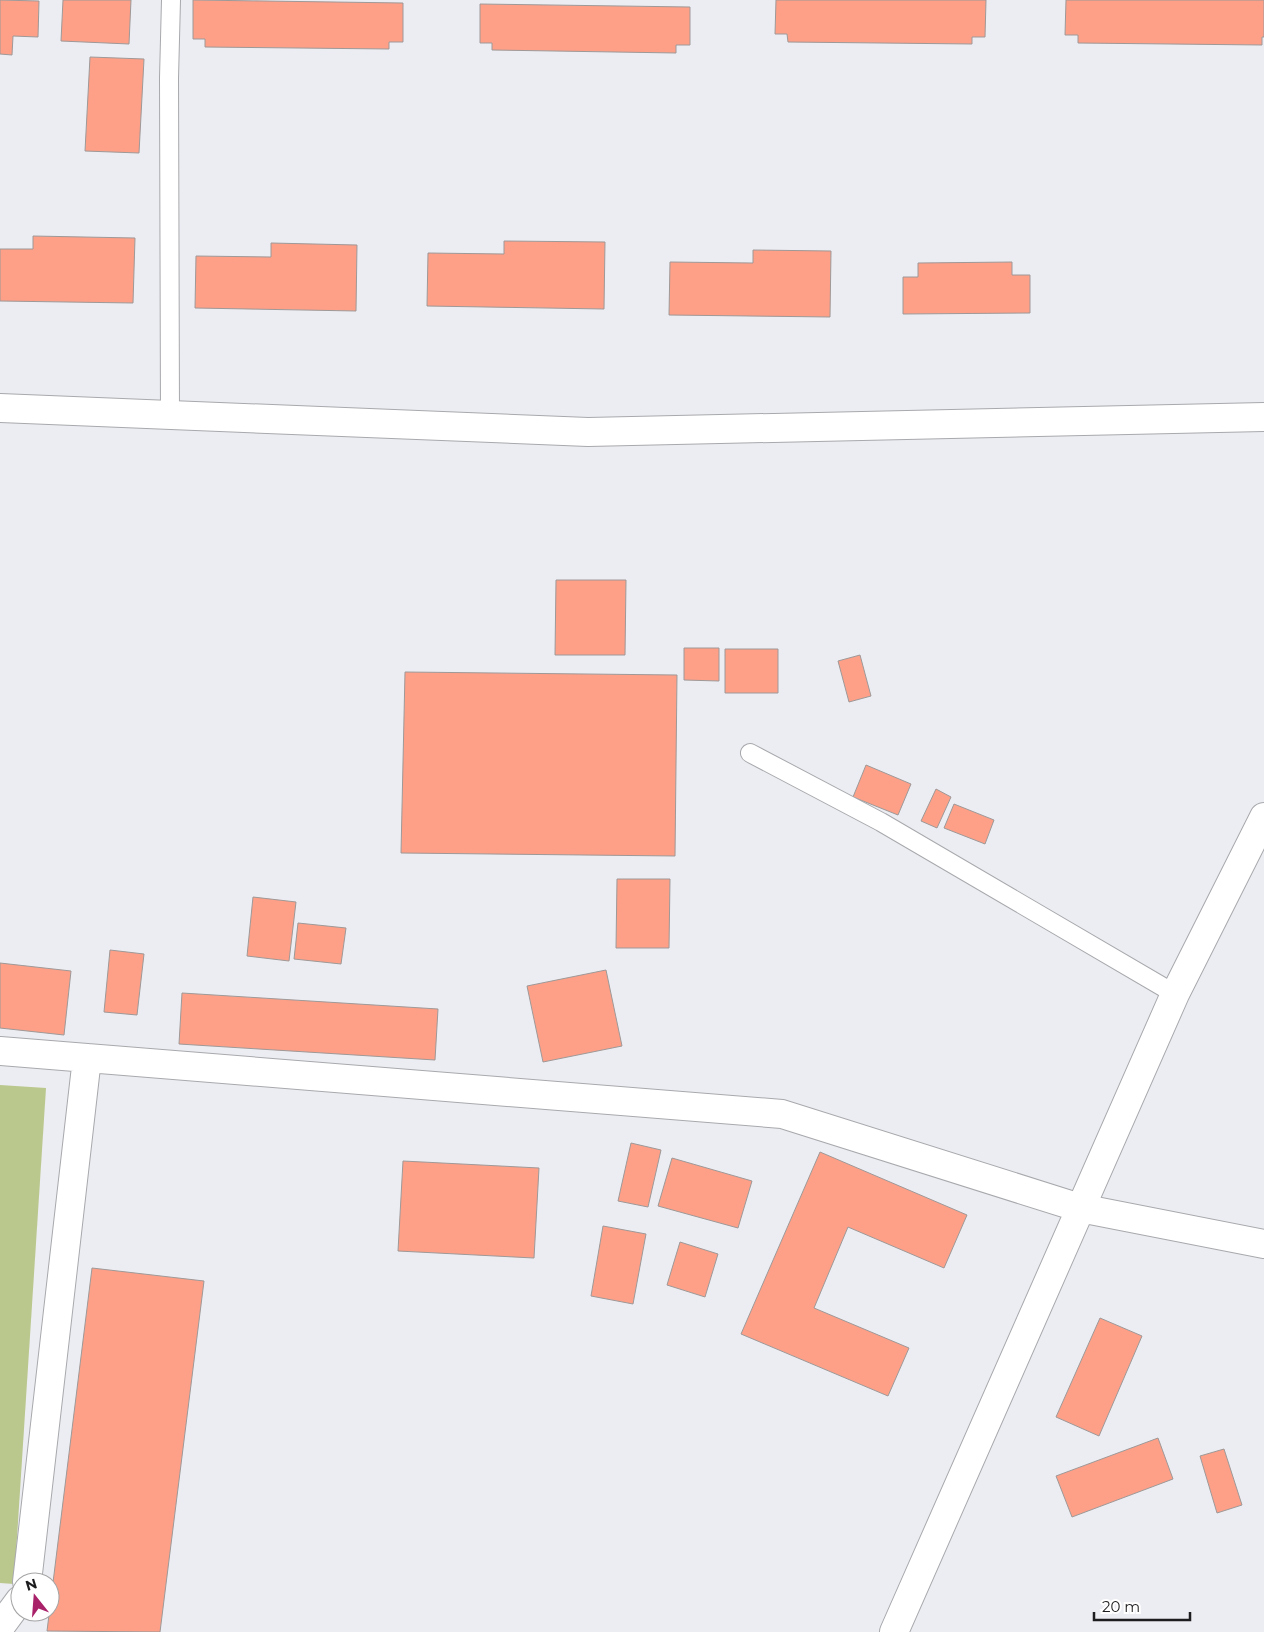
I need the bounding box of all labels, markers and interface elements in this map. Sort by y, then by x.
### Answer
north arrow [10,1572,60,1622]
text: N [23,1574,39,1595]
scale bar [1094,1590,1190,1622]
text: 20 m [1102,1597,1140,1616]

